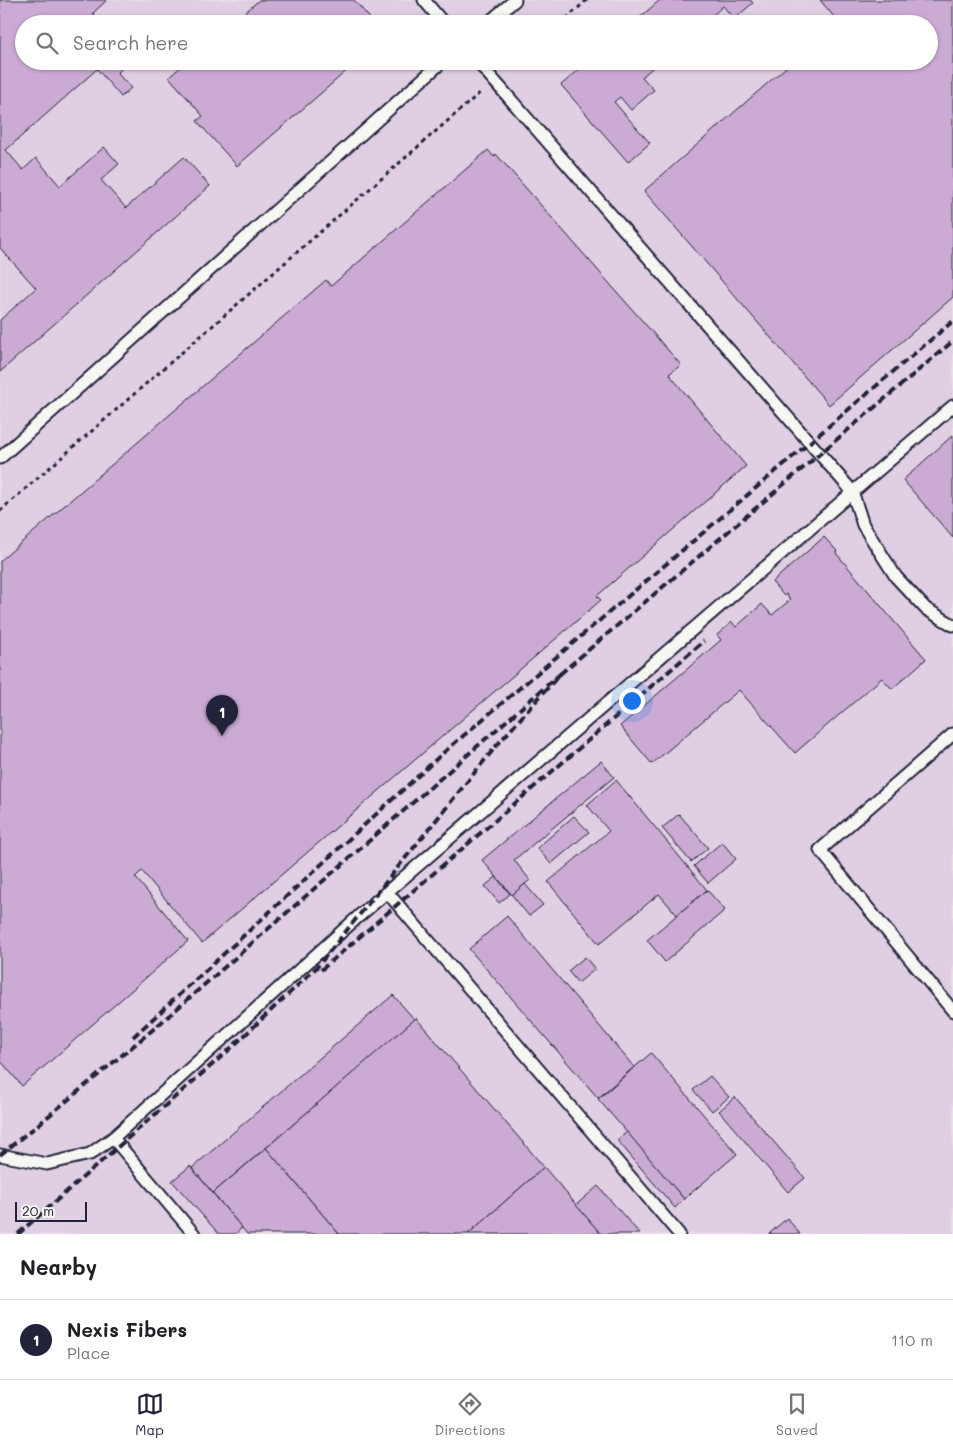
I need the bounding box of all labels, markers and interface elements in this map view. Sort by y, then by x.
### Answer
search box [15,15,938,70]
icon: search [33,29,61,57]
text: Search here [73,30,189,55]
your location [619,688,645,714]
pin: 1 [206,695,238,736]
scale bar [15,1199,88,1222]
text: 20 m [22,1201,54,1220]
text: Nearby [20,1253,97,1280]
text: Nexis Fibers [67,1317,187,1342]
text: 1 [32,1329,40,1350]
text: 110 m [891,1329,933,1350]
text: Place [67,1342,110,1363]
tab: Map [135,1390,164,1439]
tab: Directions [434,1390,506,1439]
tab: Saved [776,1390,818,1439]

